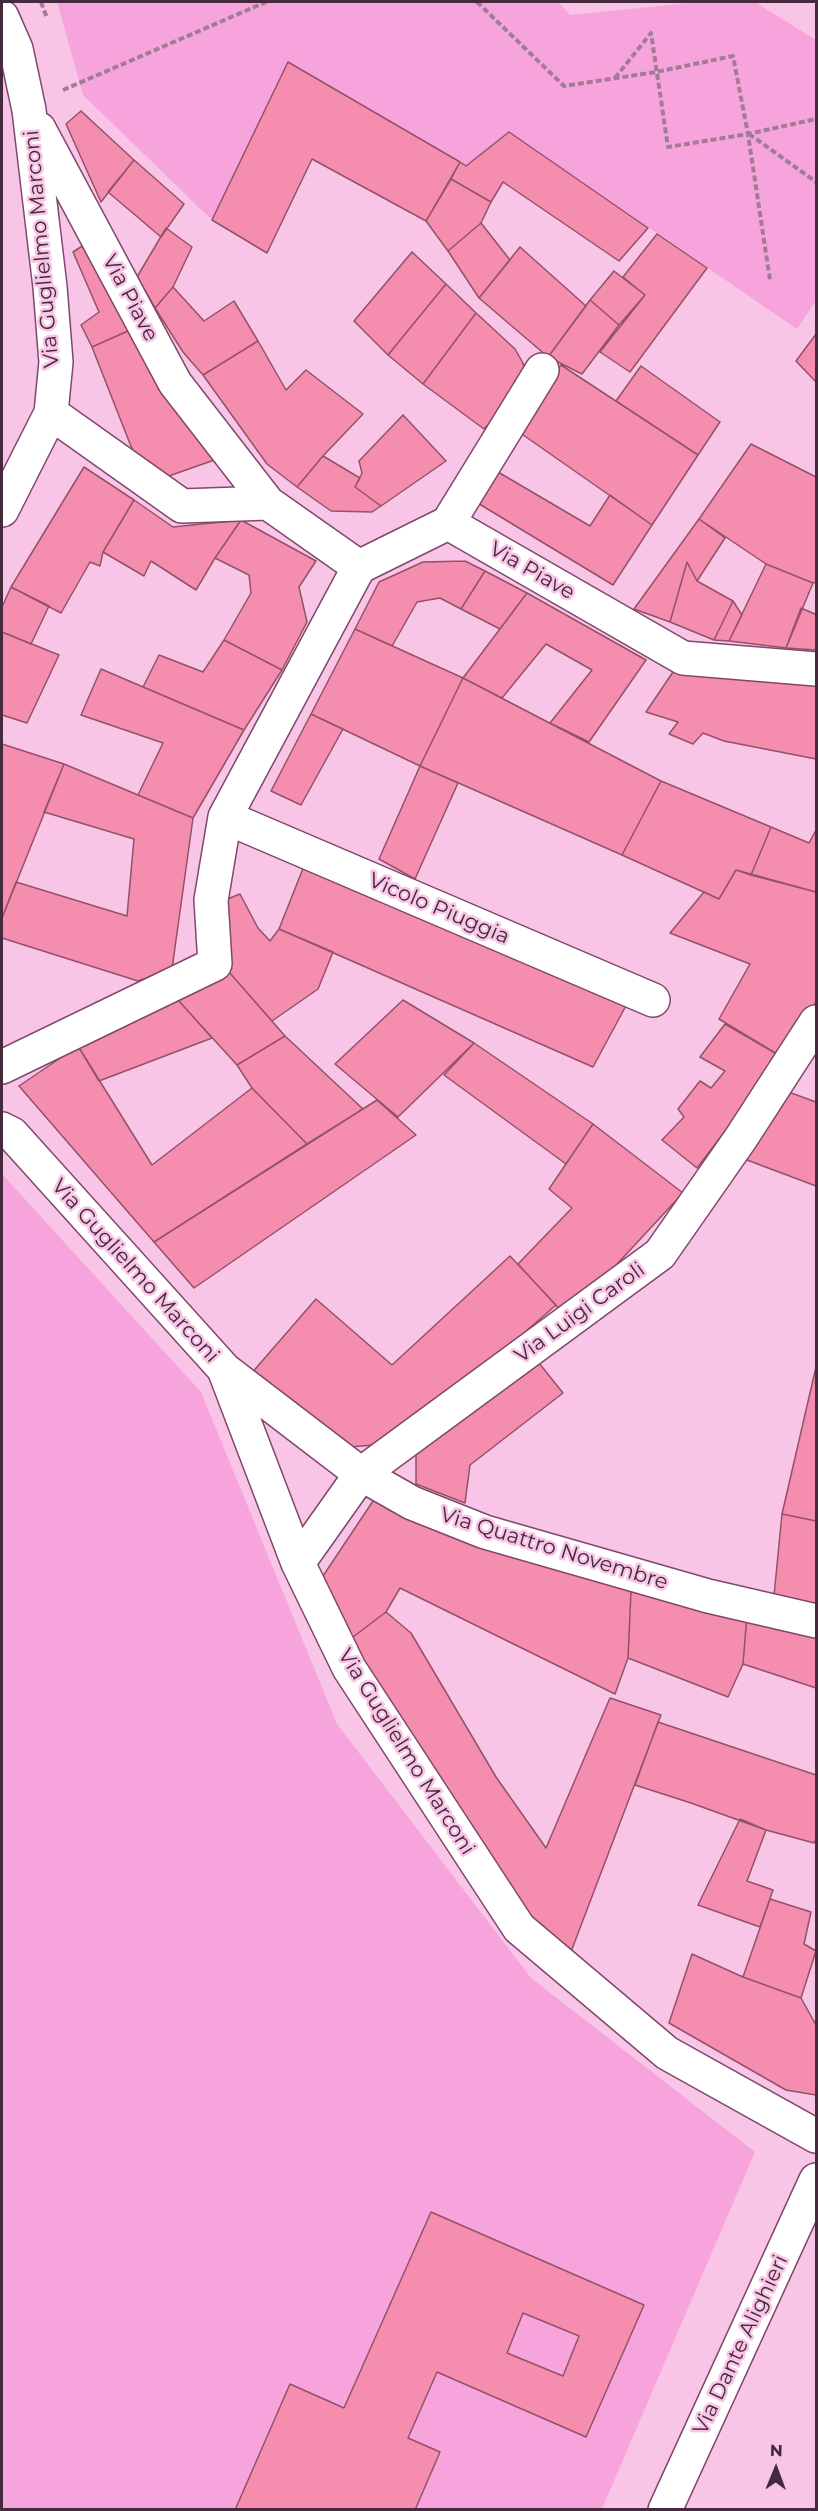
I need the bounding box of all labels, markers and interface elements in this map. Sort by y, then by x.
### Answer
street label: Via Guglielmo Marconi [19,129,65,369]
street label: Via Piave [97,250,163,346]
street label: Via Piave [485,536,579,606]
street label: Vicolo Piuggia [365,868,513,950]
street label: Via Guglielmo Marconi [46,1174,224,1368]
street label: Via Luigi Caroli [510,1257,650,1369]
street label: Via Quattro Novembre [437,1502,671,1596]
street label: Via Guglielmo Marconi [332,1644,480,1860]
street label: Via Dante Alighieri [688,2251,794,2439]
north arrow [746,2439,806,2499]
text: N [770,2441,783,2460]

